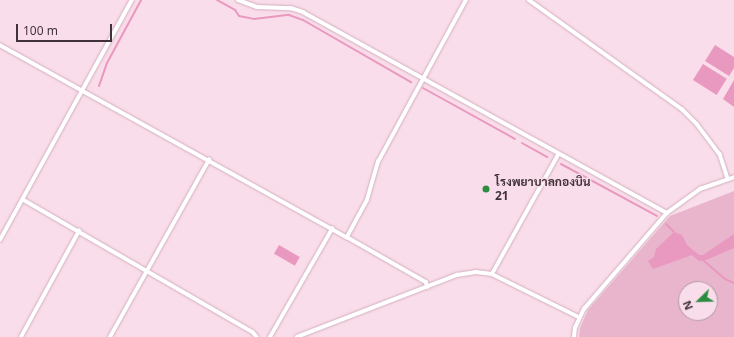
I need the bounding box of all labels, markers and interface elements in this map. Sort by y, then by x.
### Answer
scale bar [18,16,114,42]
text: 100 m [23,22,58,39]
place label: โรงพยาบาลกองบิน 21 [495,175,591,203]
marker: โรงพยาบาลกองบิน 21 [480,183,492,195]
north arrow [678,281,718,321]
text: N [679,298,696,313]

